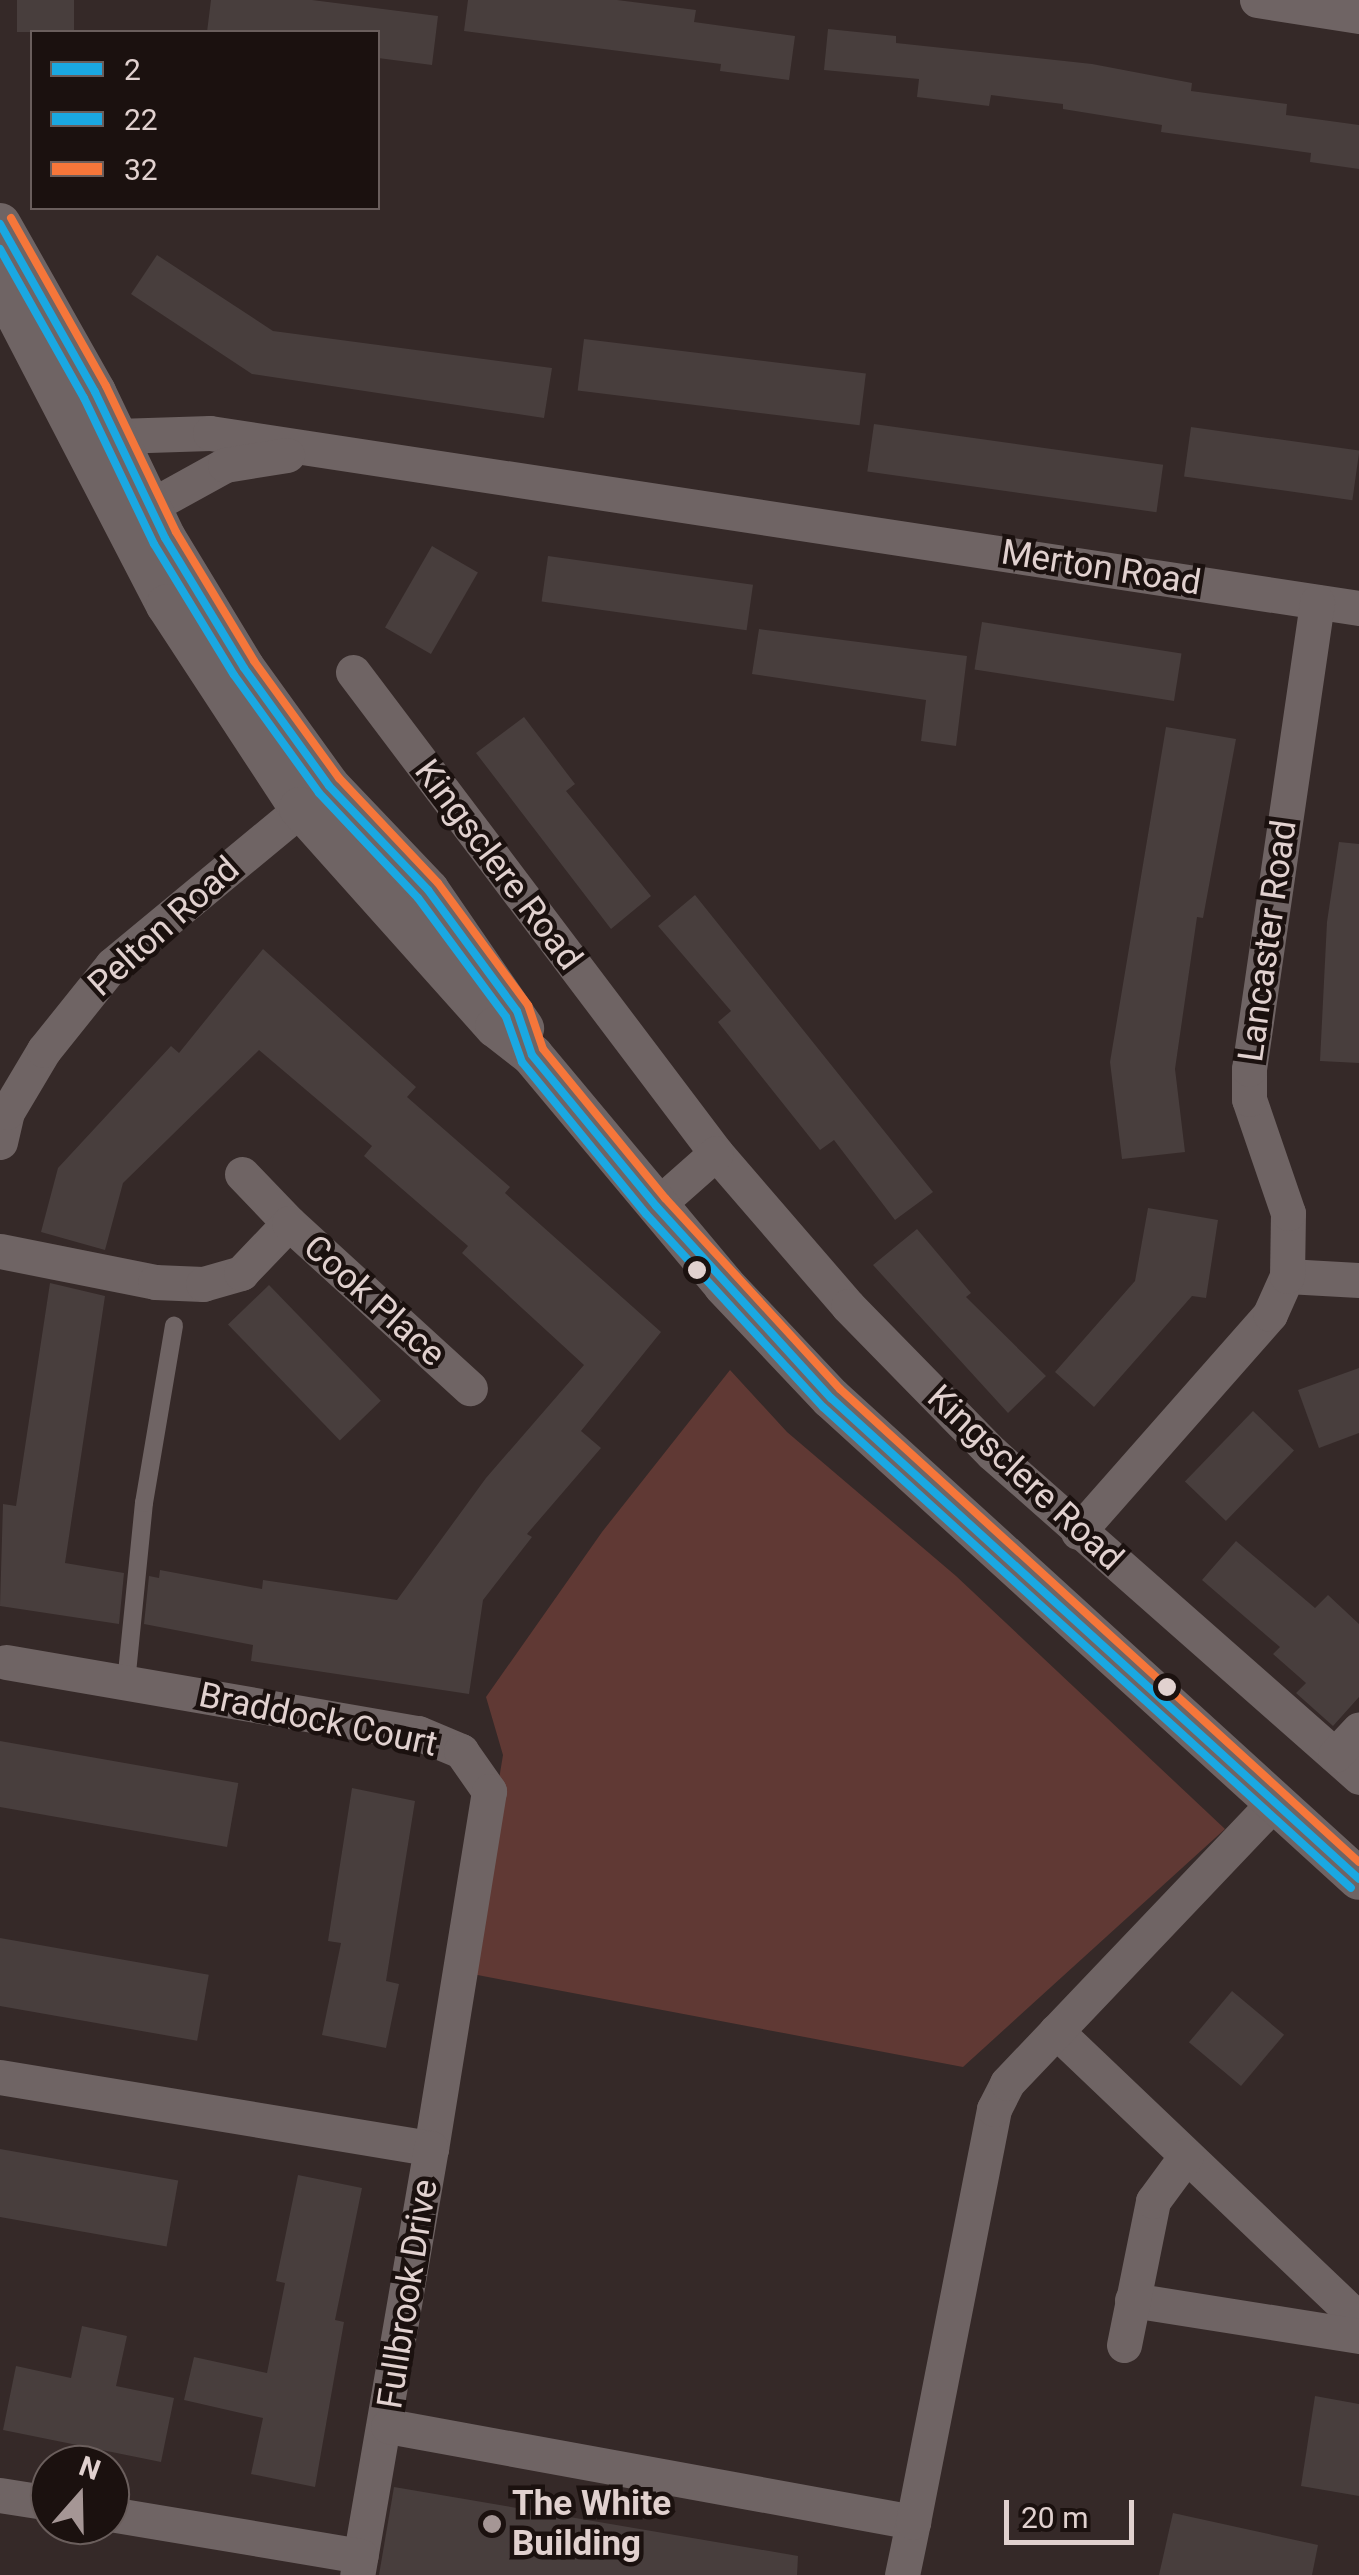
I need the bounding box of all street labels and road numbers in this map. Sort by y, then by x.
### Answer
street label: Merton Road [998,532,1204,604]
street label: Kingsclere Road [405,752,591,978]
street label: Lancaster Road [1230,818,1306,1064]
street label: Pelton Road [80,848,248,1006]
street label: Cook Place [295,1227,453,1375]
street label: Kingsclere Road [919,1377,1131,1579]
street label: Braddock Court [195,1674,441,1766]
street label: Fullbrook Drive [369,2176,447,2412]

